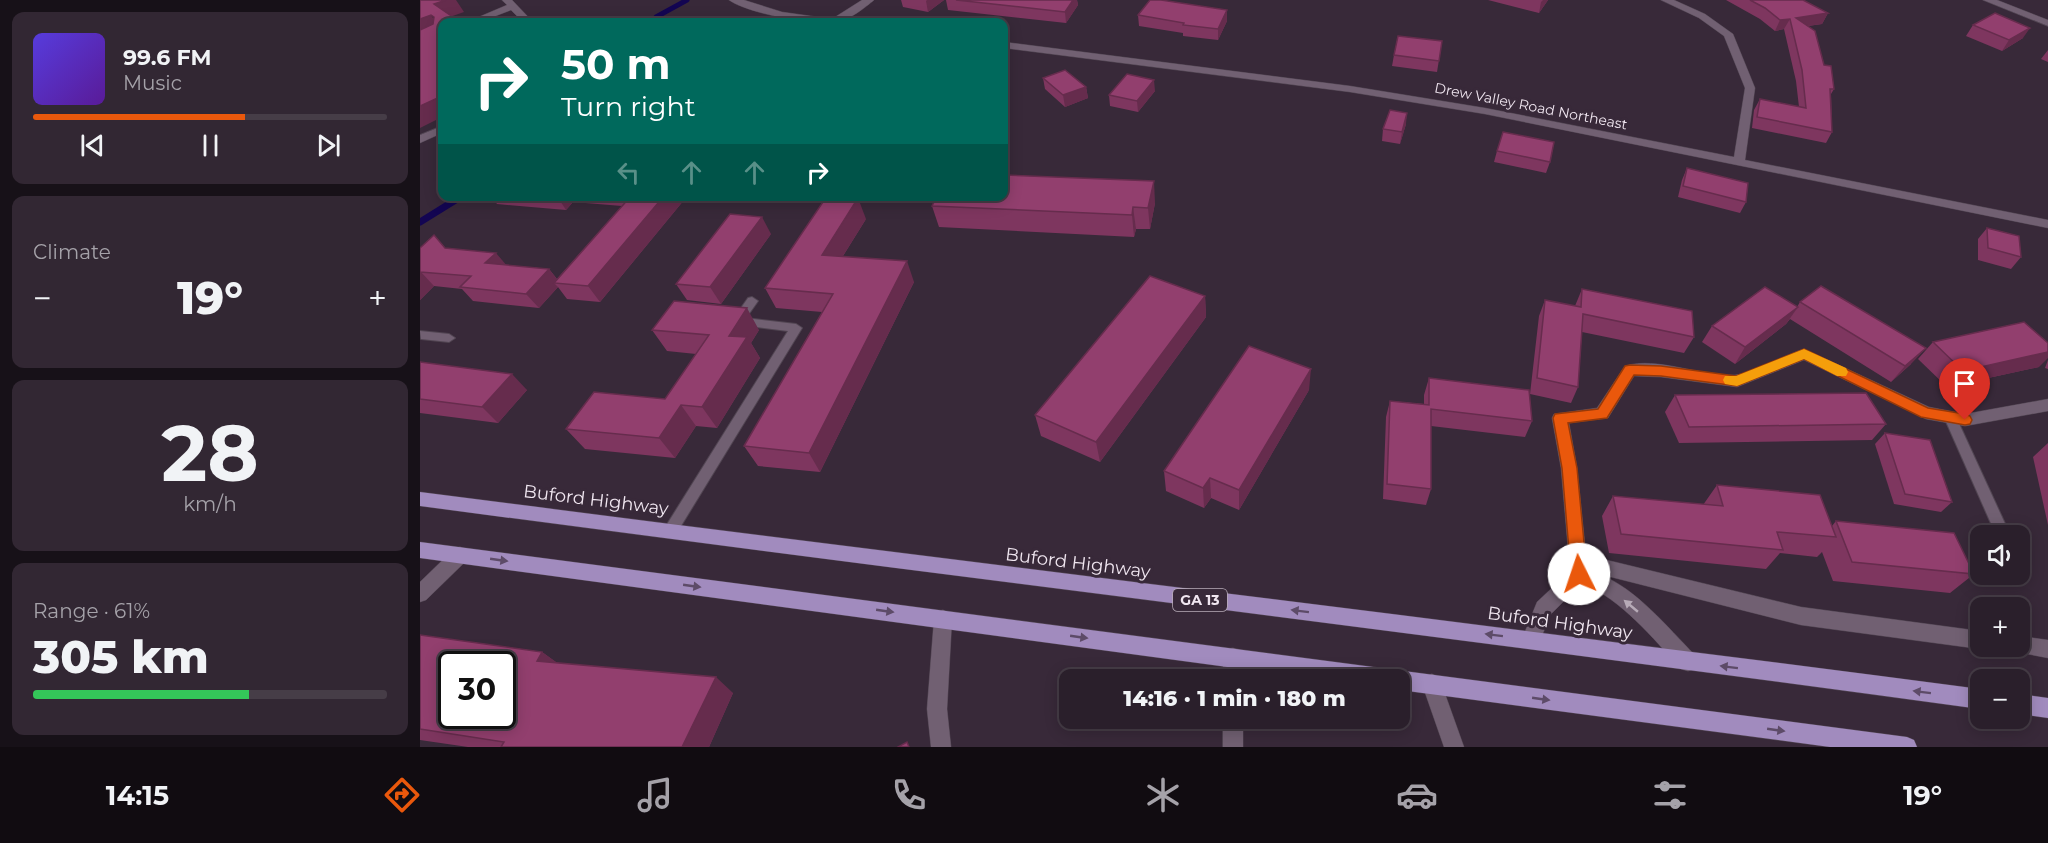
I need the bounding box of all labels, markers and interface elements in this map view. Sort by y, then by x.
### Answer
text: 50 m [561,38,670,90]
icon: right [462,42,540,120]
text: 99.6 FM [123,44,212,71]
text: Music [123,71,182,95]
street label: Drew Valley Road Northeast [1433,78,1629,134]
text: Turn right [561,90,696,123]
icon: previous [76,129,109,162]
icon: pause [194,129,227,162]
icon: next [312,129,345,162]
icon: left [612,156,645,189]
icon: ahead [675,156,708,189]
icon: ahead [738,156,771,189]
icon: right [801,156,834,189]
text: Climate [33,240,111,264]
text: 19° [177,270,243,325]
text: − [33,278,52,318]
text: + [368,278,387,318]
pin [1939,358,1990,420]
icon: arrive [1948,367,1981,400]
text: 28 [161,405,259,501]
street label: Buford Highway [522,480,670,520]
text: km/h [183,492,237,516]
map controls [1970,525,2030,729]
button: sound [1970,525,2030,585]
position arrow [1547,542,1611,606]
street label: Buford Highway [1004,543,1152,583]
one-way arrow [489,555,508,565]
one-way arrow [683,581,702,590]
road number: GA 13 [1173,589,1227,611]
button: + [1970,597,2030,657]
text: Range · 61% [33,599,150,623]
one-way arrow [1624,600,1639,613]
street label: Buford Highway [1486,602,1634,644]
one-way arrow [876,607,895,616]
one-way arrow [1291,607,1310,616]
text: 305 km [33,629,209,684]
one-way arrow [1484,630,1503,639]
one-way arrow [1069,632,1088,642]
speed limit sign: 30 [438,651,516,729]
one-way arrow [1719,662,1738,672]
button: − [1970,669,2030,729]
text: 14:16 · 1 min · 180 m [1123,685,1346,712]
one-way arrow [1912,687,1931,697]
one-way arrow [1531,694,1550,703]
one-way arrow [1766,725,1785,734]
icon: directions [381,774,423,816]
icon: music [634,774,676,816]
icon: phone [888,774,930,816]
icon: climate [1142,774,1184,816]
icon: car [1396,774,1438,816]
icon: filters [1649,774,1691,816]
text: 14:15 [106,779,169,812]
text: 19° [1903,779,1942,812]

